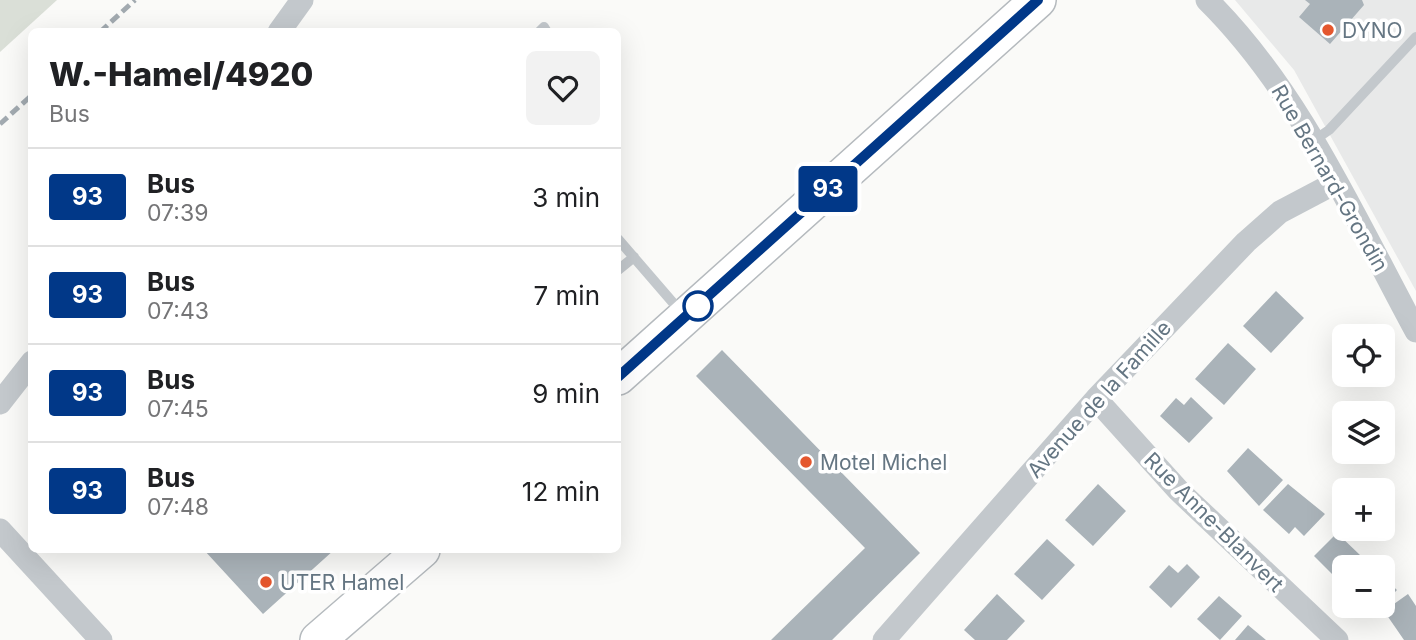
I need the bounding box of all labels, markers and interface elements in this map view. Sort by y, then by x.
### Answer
place label: DYNO [1342,18,1403,43]
marker: DYNO [1320,22,1336,38]
button: heart [526,51,600,125]
text: W.-Hamel/4920 [49,54,313,94]
street label: Rue Bernard-Grondin [1266,80,1394,276]
text: Bus [49,100,90,128]
line badge: 93 [796,166,860,212]
text: Bus [147,168,195,199]
text: 93 [812,174,844,203]
text: 93 [72,182,103,211]
text: 3 min [532,182,600,213]
text: 07:39 [147,199,208,227]
text: Bus [147,266,195,297]
text: 93 [72,280,103,309]
text: 7 min [534,280,600,311]
unlabelled marker [683,291,713,321]
text: 07:43 [147,297,209,325]
street label: Avenue de la Famille [1022,315,1176,483]
map controls [1332,324,1395,618]
button: locate [1332,324,1395,387]
text: Bus [147,364,195,395]
text: 93 [72,378,103,407]
text: 9 min [532,378,600,409]
text: 07:45 [147,395,209,423]
button: layers [1332,401,1395,464]
street label: Rue Anne-Blanvert [1139,447,1289,597]
place label: Motel Michel [820,450,947,475]
marker: Motel Michel [798,454,814,470]
text: Bus [147,462,195,493]
text: 93 [72,476,103,505]
text: 12 min [522,476,600,507]
button: + [1332,478,1395,541]
text: 07:48 [147,493,209,521]
button: − [1332,555,1395,618]
place label: UTER Hamel [280,570,404,595]
marker: UTER Hamel [258,574,274,590]

